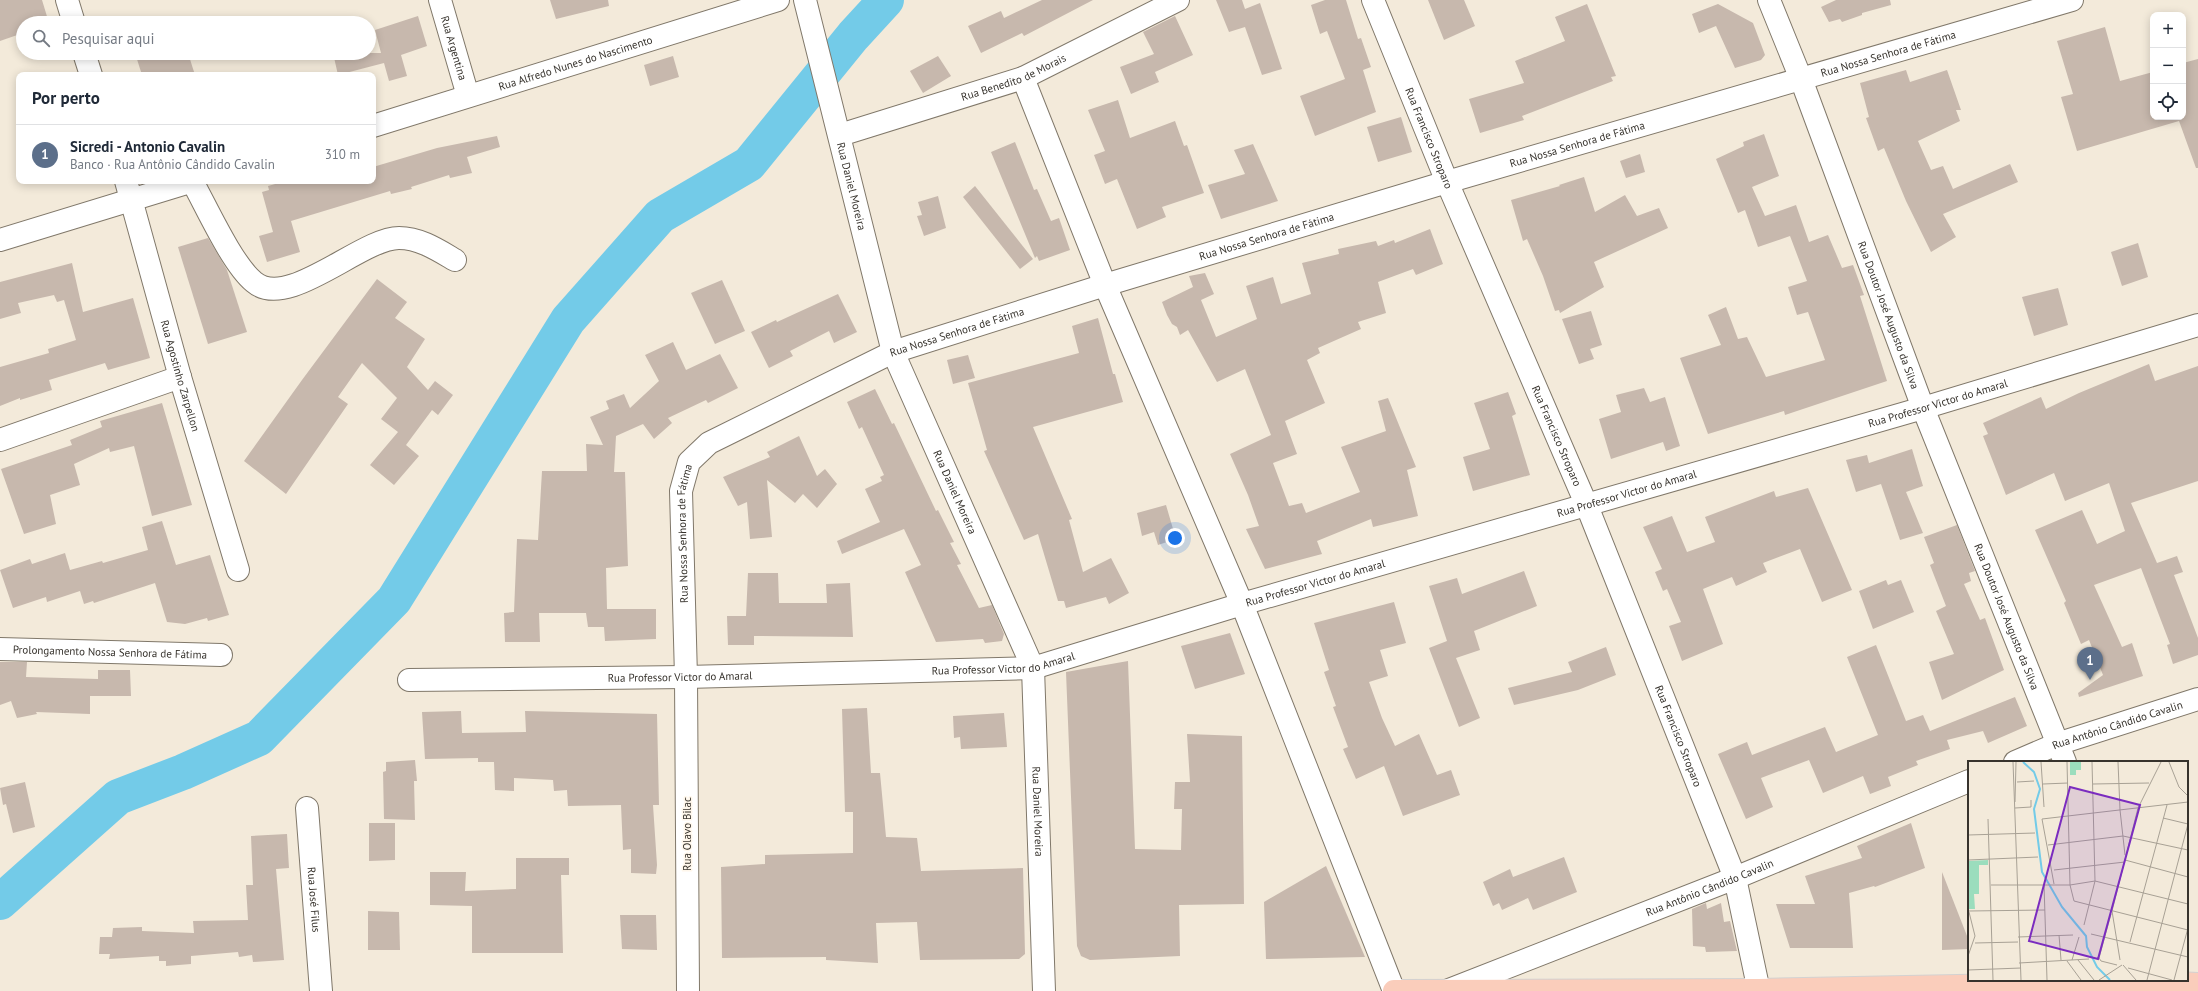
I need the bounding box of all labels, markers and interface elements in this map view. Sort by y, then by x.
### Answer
map controls [2150,12,2186,120]
button: + [2150,12,2186,48]
street label: Rua Argentina [438,14,470,82]
search box [16,16,376,60]
icon: search [30,27,52,49]
street label: Rua Nossa Senhora de Fátima [1819,27,1957,80]
text: Pesquisar aqui [62,29,154,48]
street label: Rua Alfredo Nunes do Nascimento [497,32,654,94]
button: − [2150,48,2186,84]
street label: Rua Benedito de Morais [959,50,1069,104]
button: locate [2150,84,2186,120]
street label: Rua Francisco Stroparo [1402,85,1456,191]
text: Por perto [32,87,100,109]
street label: Rua Nossa Senhora de Fátima [1508,118,1646,170]
text: Sicredi - Antonio Cavalin [70,137,225,156]
street label: Rua Daniel Moreira [834,141,869,232]
text: 1 [41,146,49,163]
text: 310 m [325,146,360,163]
text: Banco · Rua Antônio Cândido Cavalin [70,156,275,173]
street label: Rua Nossa Senhora de Fátima [1197,209,1336,263]
street label: Rua Doutor José Augusto da Silva [1855,239,1922,391]
street label: Rua Nossa Senhora de Fátima [888,304,1026,360]
street label: Rua Agostinho Zarpellon [158,318,203,433]
street label: Rua Professor Victor do Amaral [1867,376,2010,430]
street label: Rua Francisco Stroparo [1529,383,1585,488]
street label: Rua Daniel Moreira [930,448,980,536]
street label: Rua Nossa Senhora de Fátima [674,462,695,603]
street label: Rua Professor Victor do Amaral [1555,466,1699,520]
your location [1165,528,1185,548]
street label: Rua Doutor José Augusto da Silva [1971,542,2042,692]
street label: Rua Professor Victor do Amaral [1244,556,1388,610]
street label: Prolongamento Nossa Senhora de Fátima [13,642,207,662]
pin: 1 [2077,647,2103,680]
street label: Rua Professor Victor do Amaral [931,648,1077,678]
street label: Rua Professor Victor do Amaral [608,668,753,685]
street label: Rua Francisco Stroparo [1652,683,1705,789]
street label: Rua Antônio Cândido Cavalin [2050,697,2184,752]
inset map [1968,761,2188,981]
street label: Rua Daniel Moreira [1029,766,1046,857]
street label: Rua Olavo Bilac [680,797,694,871]
street label: Rua Antônio Cândido Cavalin [1644,856,1776,919]
street label: Rua José Filus [305,867,324,933]

